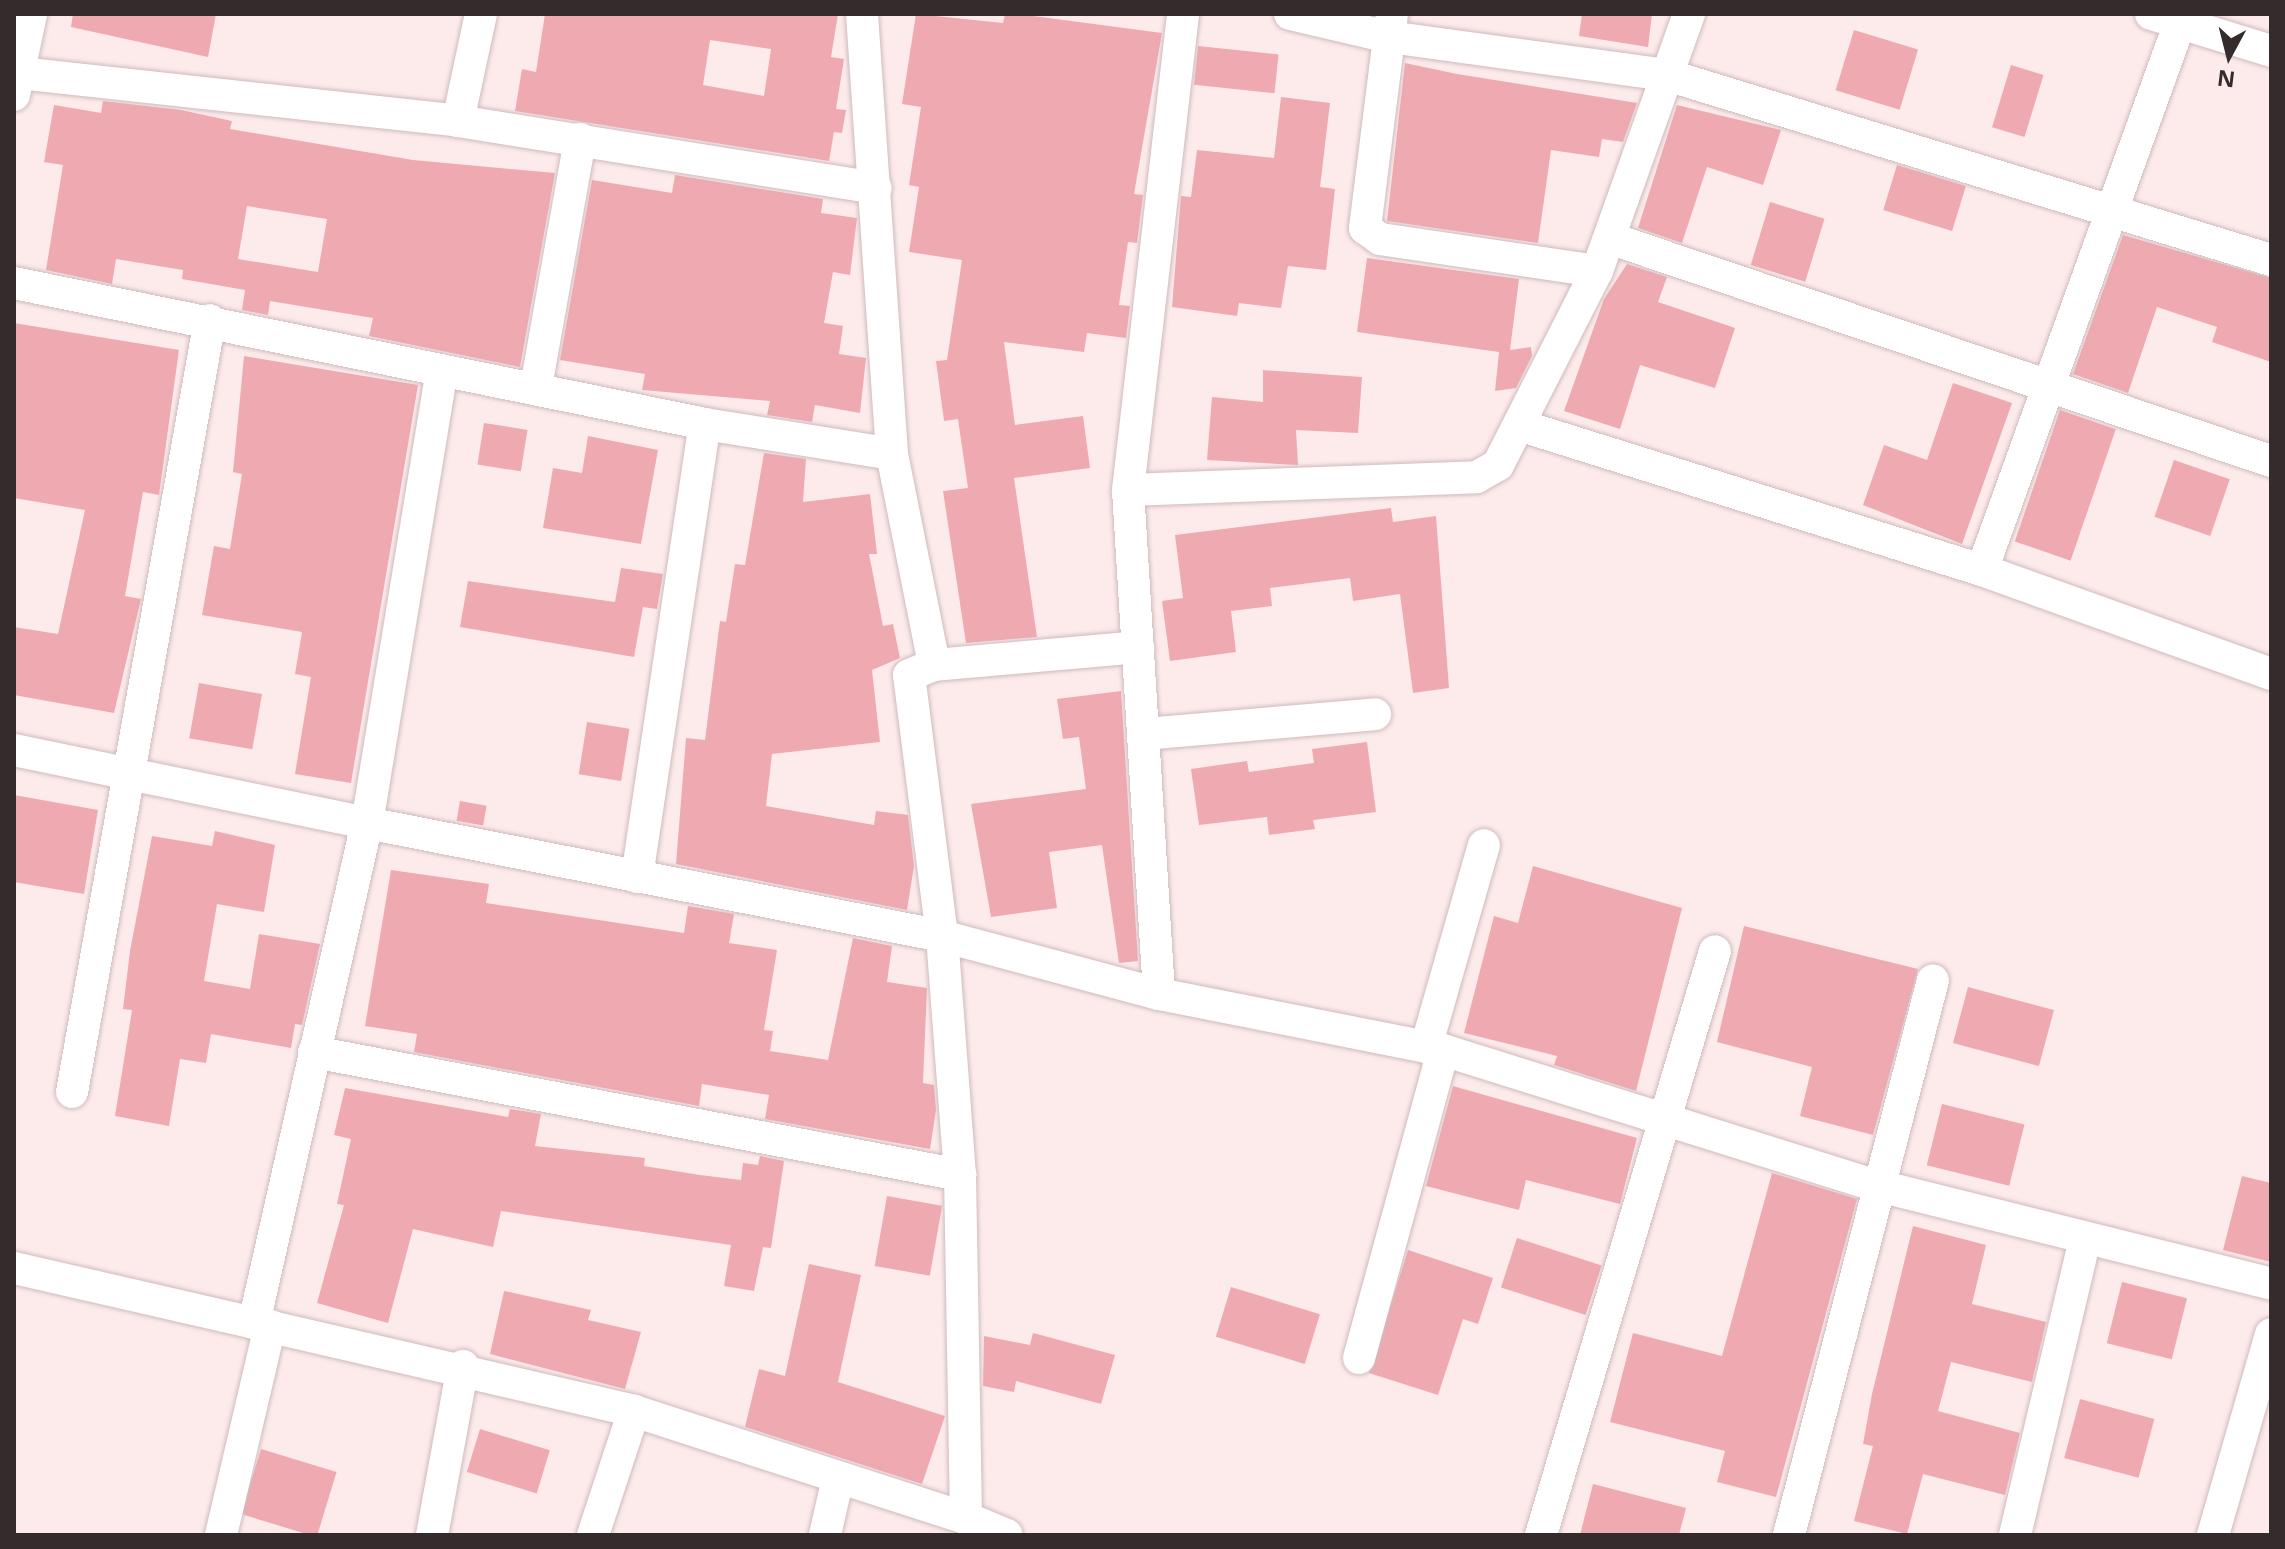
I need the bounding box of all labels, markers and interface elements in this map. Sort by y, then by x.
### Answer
north arrow [2189,16,2269,96]
text: N [2215,64,2237,96]

